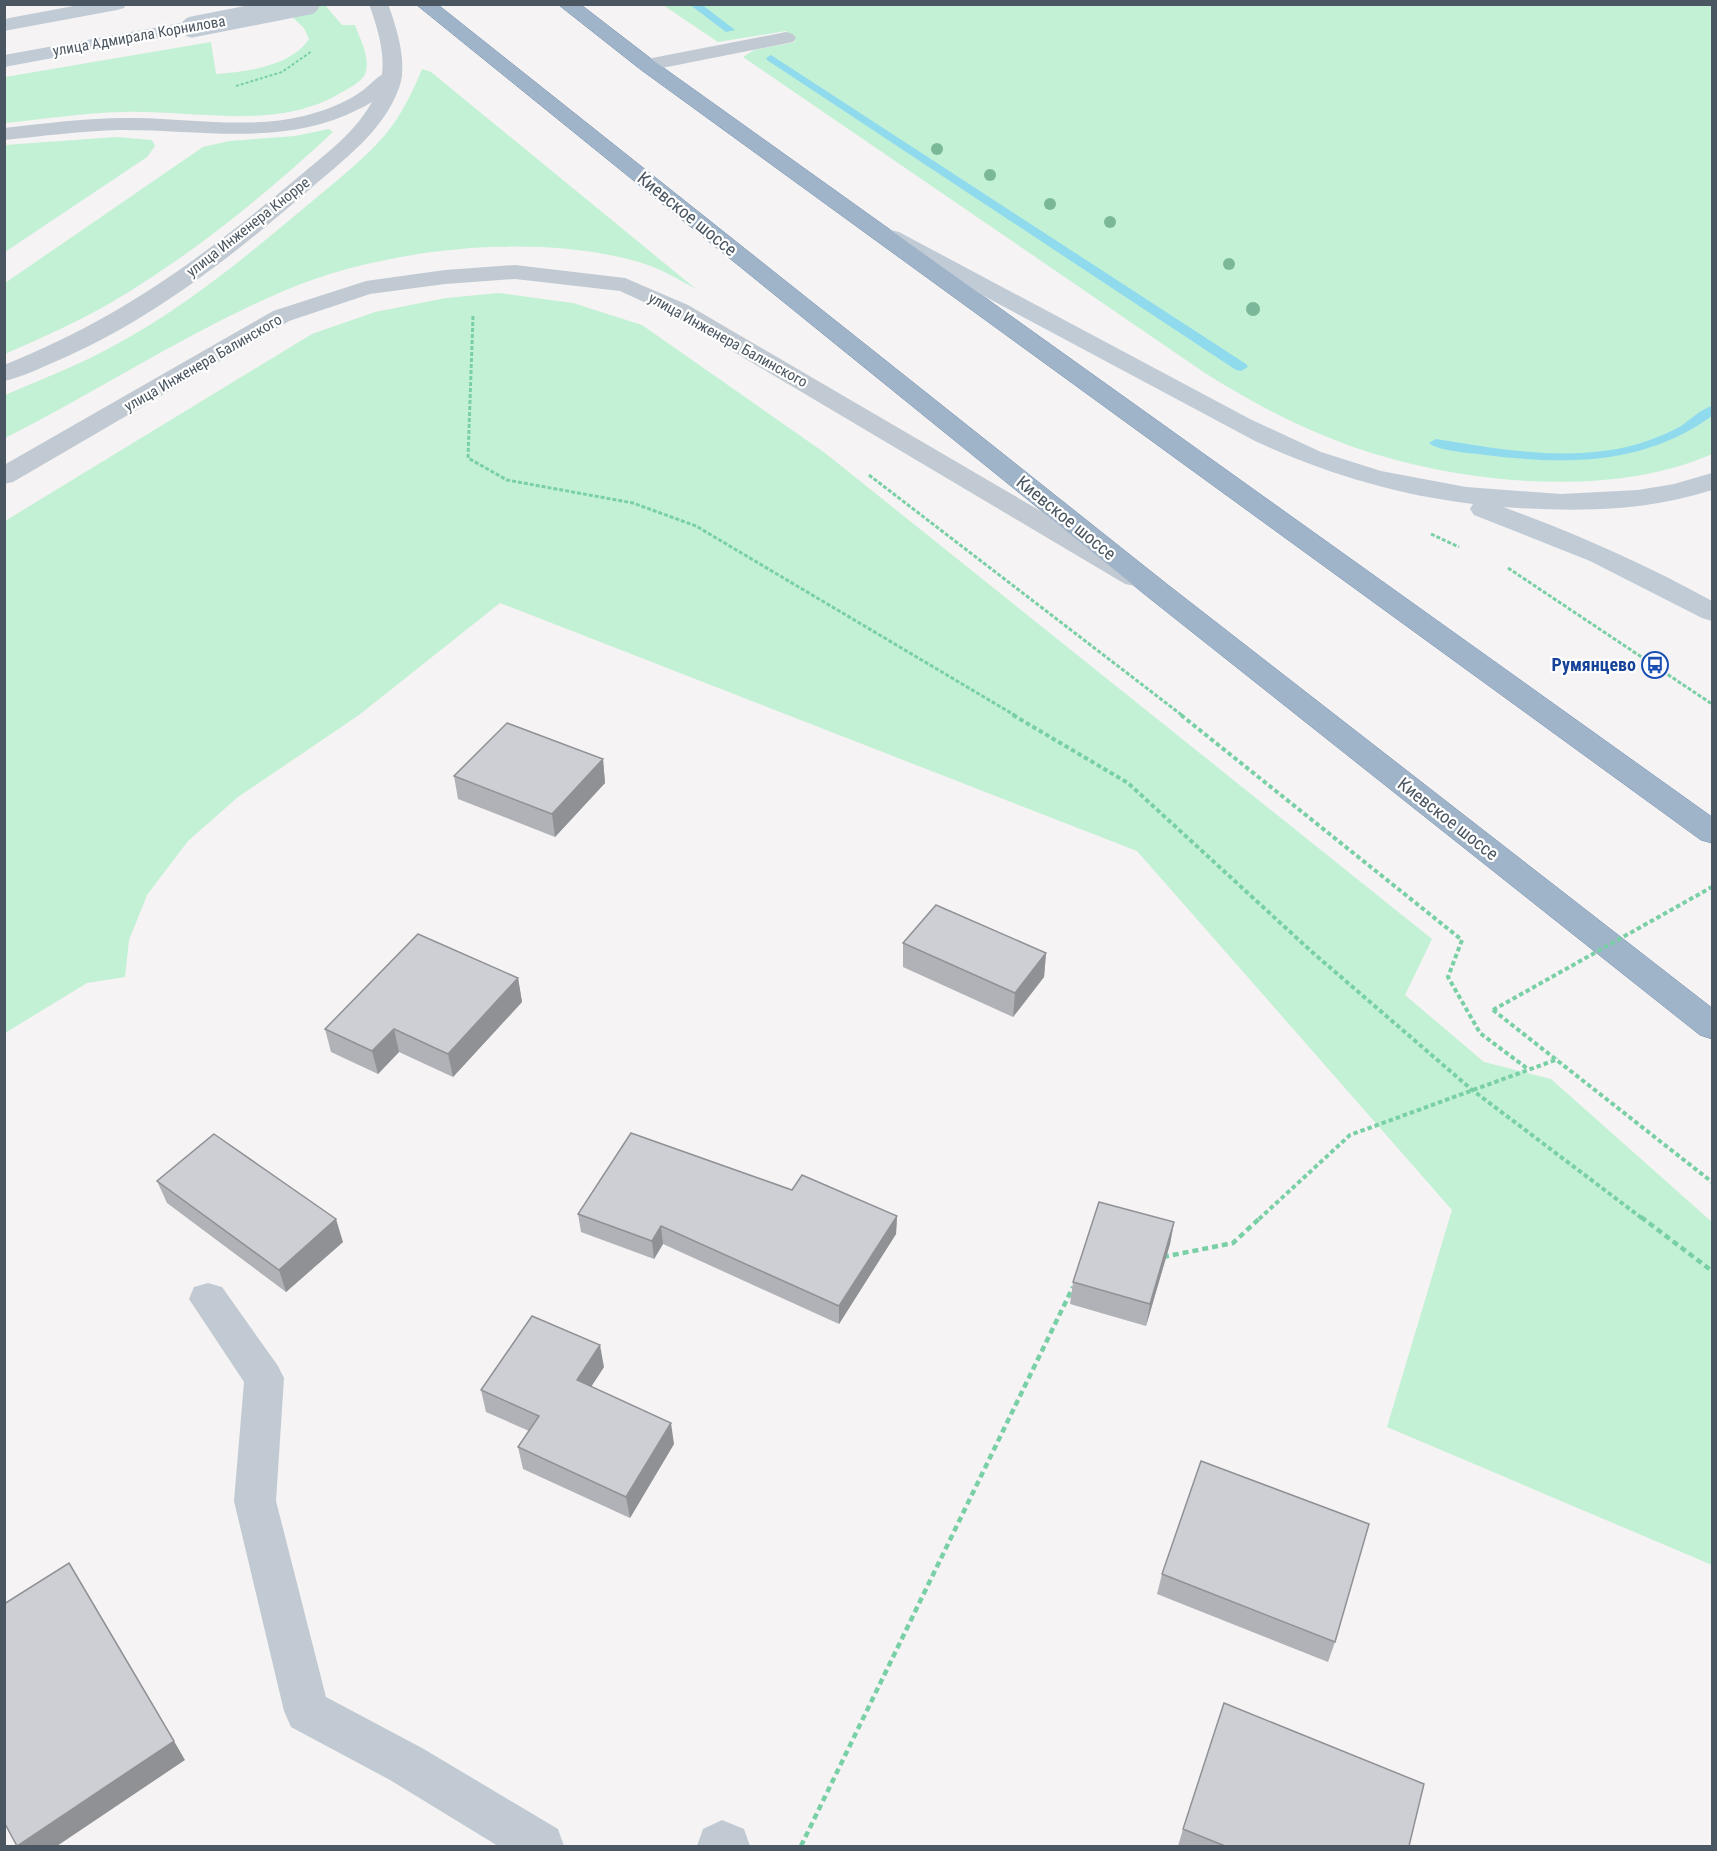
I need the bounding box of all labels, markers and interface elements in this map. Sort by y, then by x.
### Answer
street label: улица Адмирала Корнилова [51,12,227,60]
street label: Киевское шоссе [633,167,741,260]
street label: улица Инженера Кнорре [183,173,313,281]
street label: улица Инженера Балинского [645,289,811,391]
street label: улица Инженера Балинского [121,310,285,416]
street label: Киевское шоссе [1012,471,1120,564]
bus stop icon: Румянцево [1640,650,1670,680]
place label: Румянцево [1552,654,1636,675]
street label: Киевское шоссе [1394,773,1503,864]

